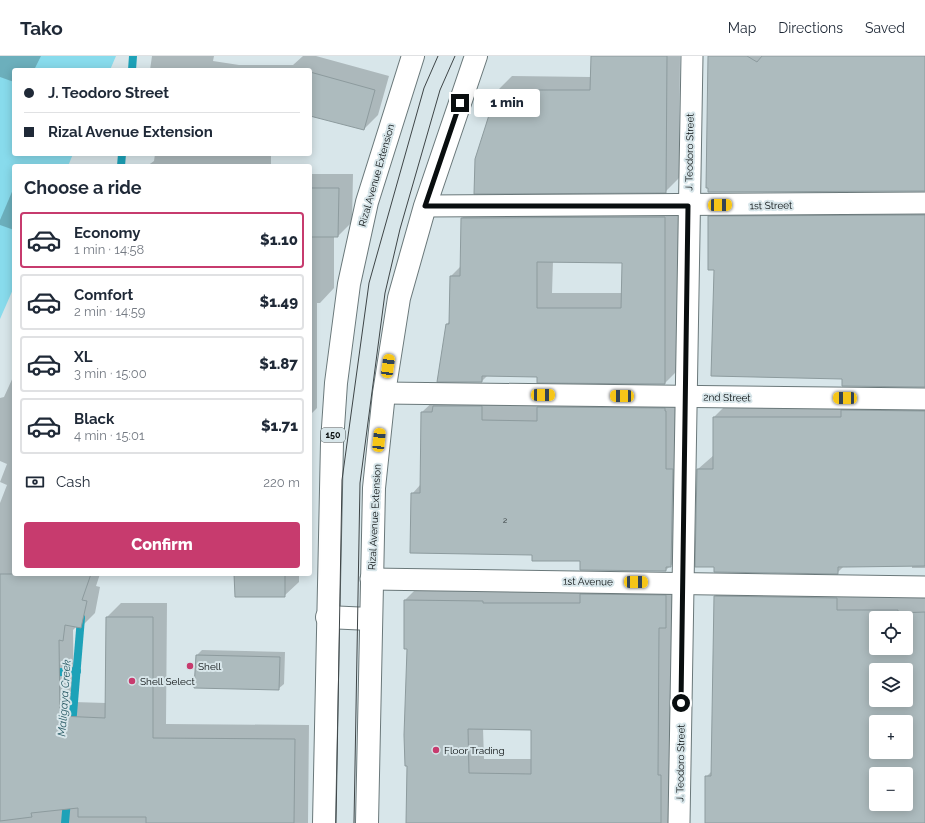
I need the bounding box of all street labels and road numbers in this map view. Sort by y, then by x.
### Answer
street label: J. Teodoro Street [683,113,696,191]
street label: Rizal Avenue Extension [357,122,396,228]
street label: 1st Street [750,200,793,211]
street label: 2nd Street [703,392,751,403]
road number: 150 [321,428,345,442]
street label: Rizal Avenue Extension [366,464,383,570]
street label: 1st Avenue [563,576,613,587]
street label: J. Teodoro Street [674,724,687,802]

